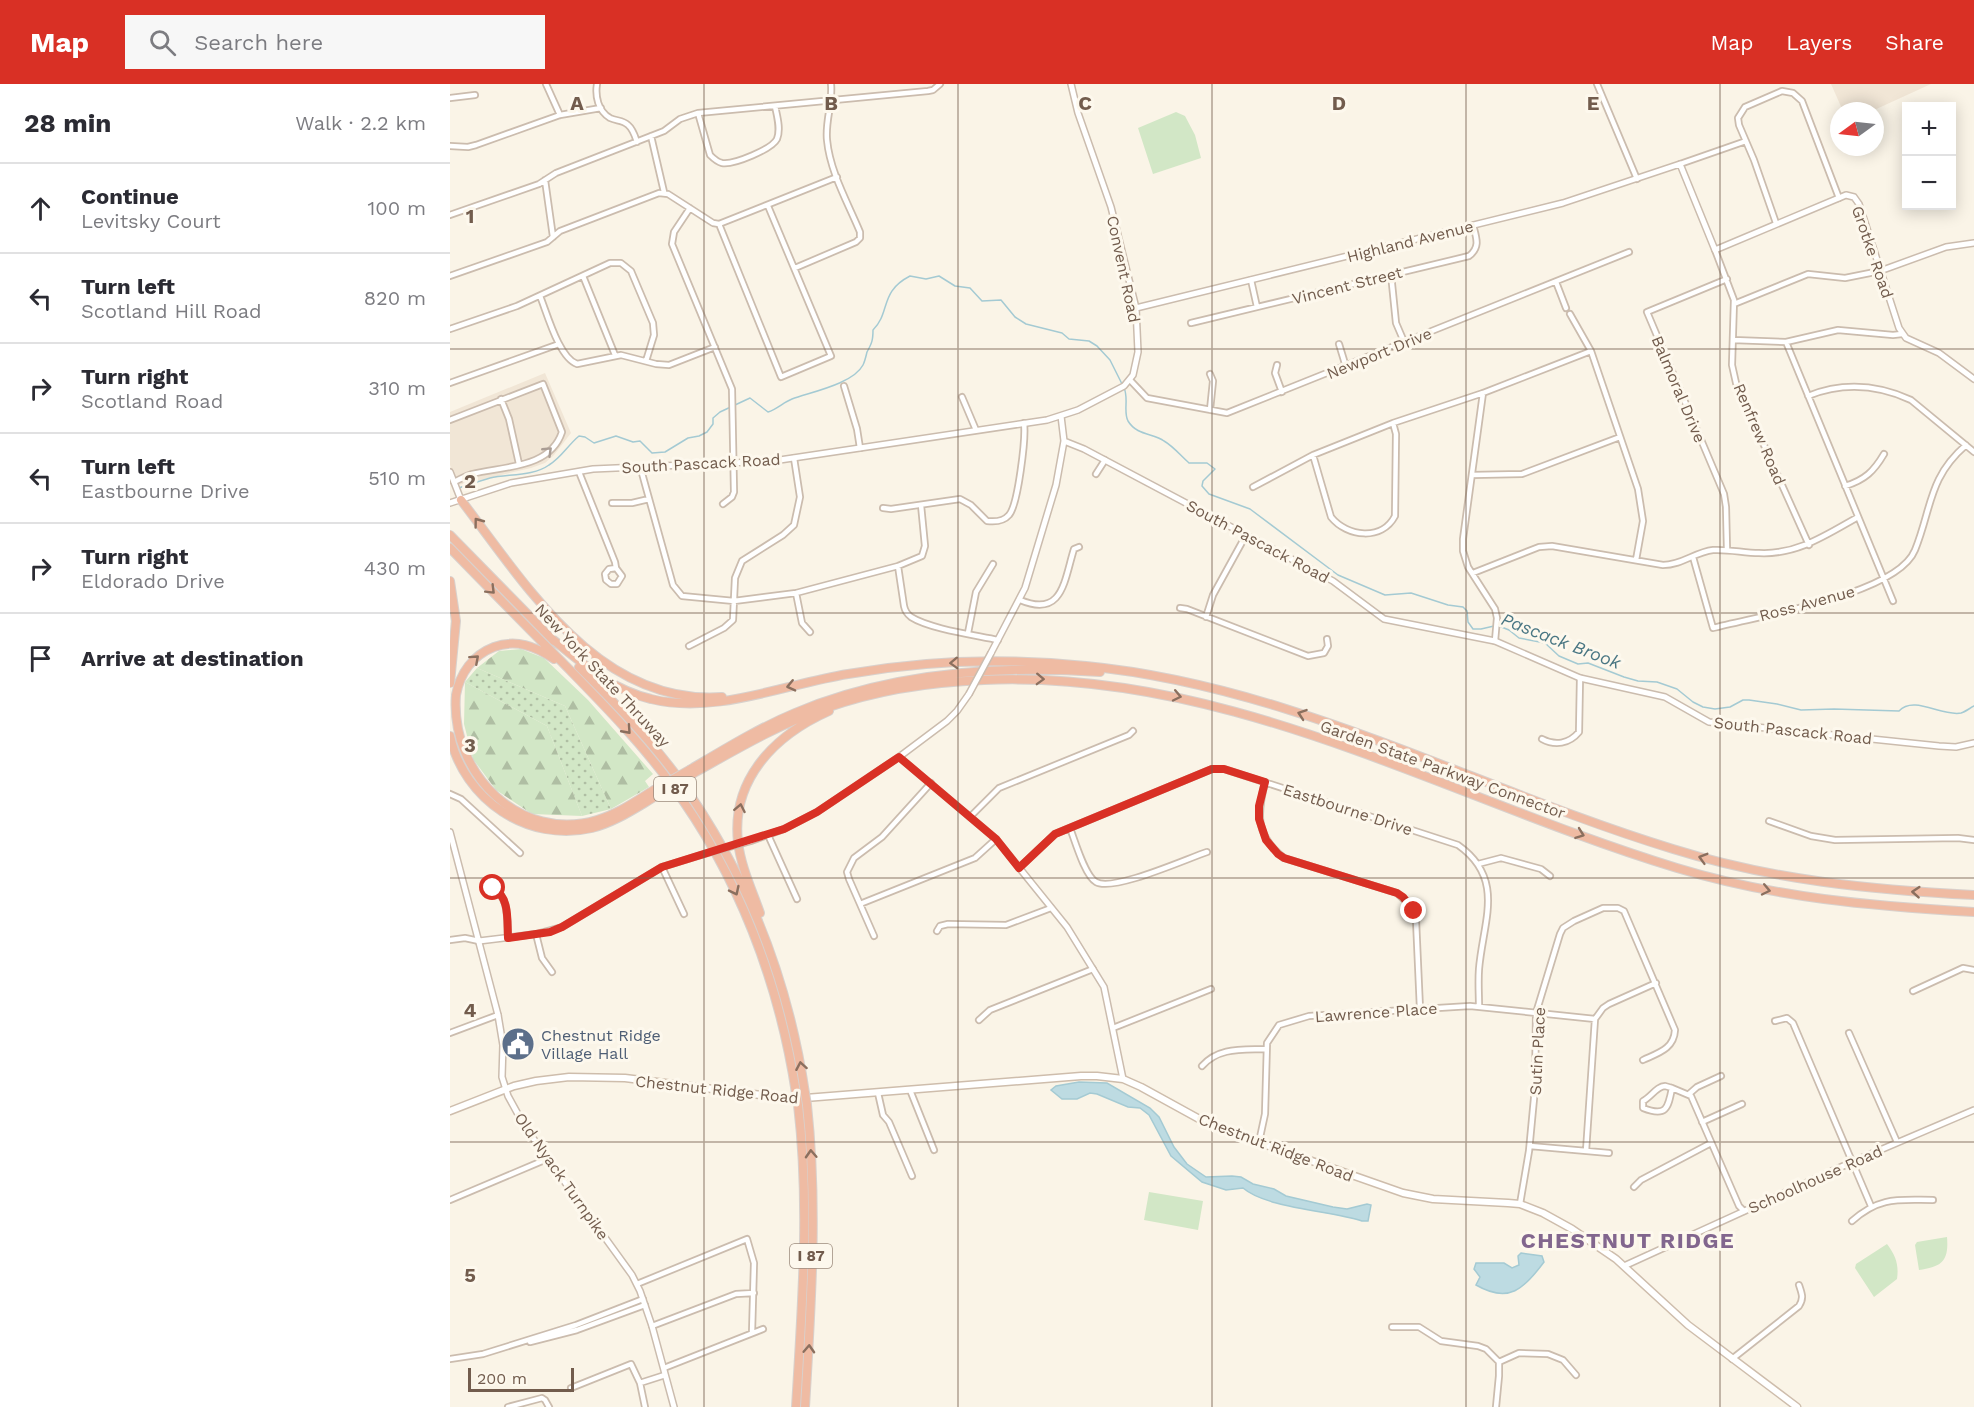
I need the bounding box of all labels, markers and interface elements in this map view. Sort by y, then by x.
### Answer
search box [125,15,545,69]
text: Map [30,26,89,59]
icon: search [146,26,179,59]
text: Search here [194,30,323,55]
text: Map [1710,30,1753,55]
text: Layers [1786,30,1852,55]
text: Share [1885,30,1944,55]
text: A [570,91,584,115]
text: B [824,91,838,115]
text: C [1078,91,1092,115]
text: D [1332,91,1346,115]
text: E [1587,91,1599,115]
north arrow [1830,102,1884,156]
map controls [1902,102,1956,210]
button: + [1902,102,1956,156]
text: 28 min [24,108,111,138]
text: Walk · 2.2 km [295,111,426,135]
button: − [1902,156,1956,210]
text: Continue [81,184,179,209]
icon: ahead [24,192,57,225]
text: 100 m [367,196,426,220]
street label: Grotke Road [1848,203,1897,301]
text: 1 [466,204,474,228]
text: Levitsky Court [81,209,221,233]
street label: Convent Road [1103,214,1144,324]
street label: Highland Avenue [1345,217,1475,266]
street label: Vincent Street [1290,263,1404,308]
text: Turn left [81,274,175,299]
icon: left [24,282,57,315]
text: 820 m [364,286,426,310]
text: Scotland Hill Road [81,299,262,323]
street label: Newport Drive [1324,324,1435,383]
street label: Balmoral Drive [1647,333,1710,445]
text: Turn right [81,364,188,389]
icon: right [24,372,57,405]
text: 310 m [368,376,426,400]
street label: Renfrew Road [1730,381,1789,488]
text: Scotland Road [81,389,223,413]
one-way arrow [541,447,551,458]
street label: South Pascack Road [621,450,781,477]
text: Turn left [81,454,175,479]
icon: left [24,462,57,495]
text: 510 m [368,466,426,490]
text: 2 [464,469,476,493]
text: Eastbourne Drive [81,479,250,503]
street label: South Pascack Road [1183,496,1333,587]
one-way arrow [475,518,486,529]
text: Turn right [81,544,188,569]
icon: right [24,552,57,585]
text: 430 m [364,556,426,580]
text: Eldorado Drive [81,569,225,593]
street label: Ross Avenue [1757,582,1857,625]
one-way arrow [484,583,495,593]
street label: New York State Thruway [531,600,675,752]
water label: Pascack Brook [1498,608,1625,673]
icon: arrive [24,642,57,675]
text: Arrive at destination [81,646,304,671]
one-way arrow [468,655,479,666]
one-way arrow [949,656,958,669]
one-way arrow [1036,673,1045,686]
one-way arrow [786,678,796,691]
one-way arrow [1172,689,1182,702]
one-way arrow [1297,708,1308,721]
street label: South Pascack Road [1713,713,1873,748]
street label: Garden State Parkway Connector [1318,716,1568,823]
one-way arrow [620,723,631,734]
text: 3 [464,733,476,757]
road number: I 87 [654,777,696,801]
street label: Eastbourne Drive [1281,780,1415,839]
one-way arrow [733,804,746,814]
one-way arrow [1574,827,1585,839]
one-way arrow [1698,853,1709,865]
route start [479,874,505,900]
one-way arrow [1761,883,1771,896]
one-way arrow [727,885,739,896]
one-way arrow [1911,886,1920,899]
route end [1400,897,1426,923]
text: 4 [464,998,477,1022]
street label: Lawrence Place [1314,999,1438,1026]
street label: Sutin Place [1526,1006,1549,1096]
public building icon: Chestnut Ridge Village Hall [500,1026,536,1062]
place label: Chestnut Ridge Village Hall [541,1026,661,1063]
one-way arrow [795,1061,808,1071]
street label: Chestnut Ridge Road [634,1071,800,1108]
street label: Old Nyack Turnpike [510,1109,613,1244]
street label: Chestnut Ridge Road [1196,1109,1356,1186]
street label: Schoolhouse Road [1745,1141,1885,1218]
one-way arrow [805,1149,818,1158]
district label: CHESTNUT RIDGE [1521,1228,1735,1253]
road number: I 87 [790,1244,832,1268]
text: 5 [464,1263,476,1287]
one-way arrow [802,1344,815,1353]
scale bar [468,1365,574,1392]
text: 200 m [477,1369,527,1388]

